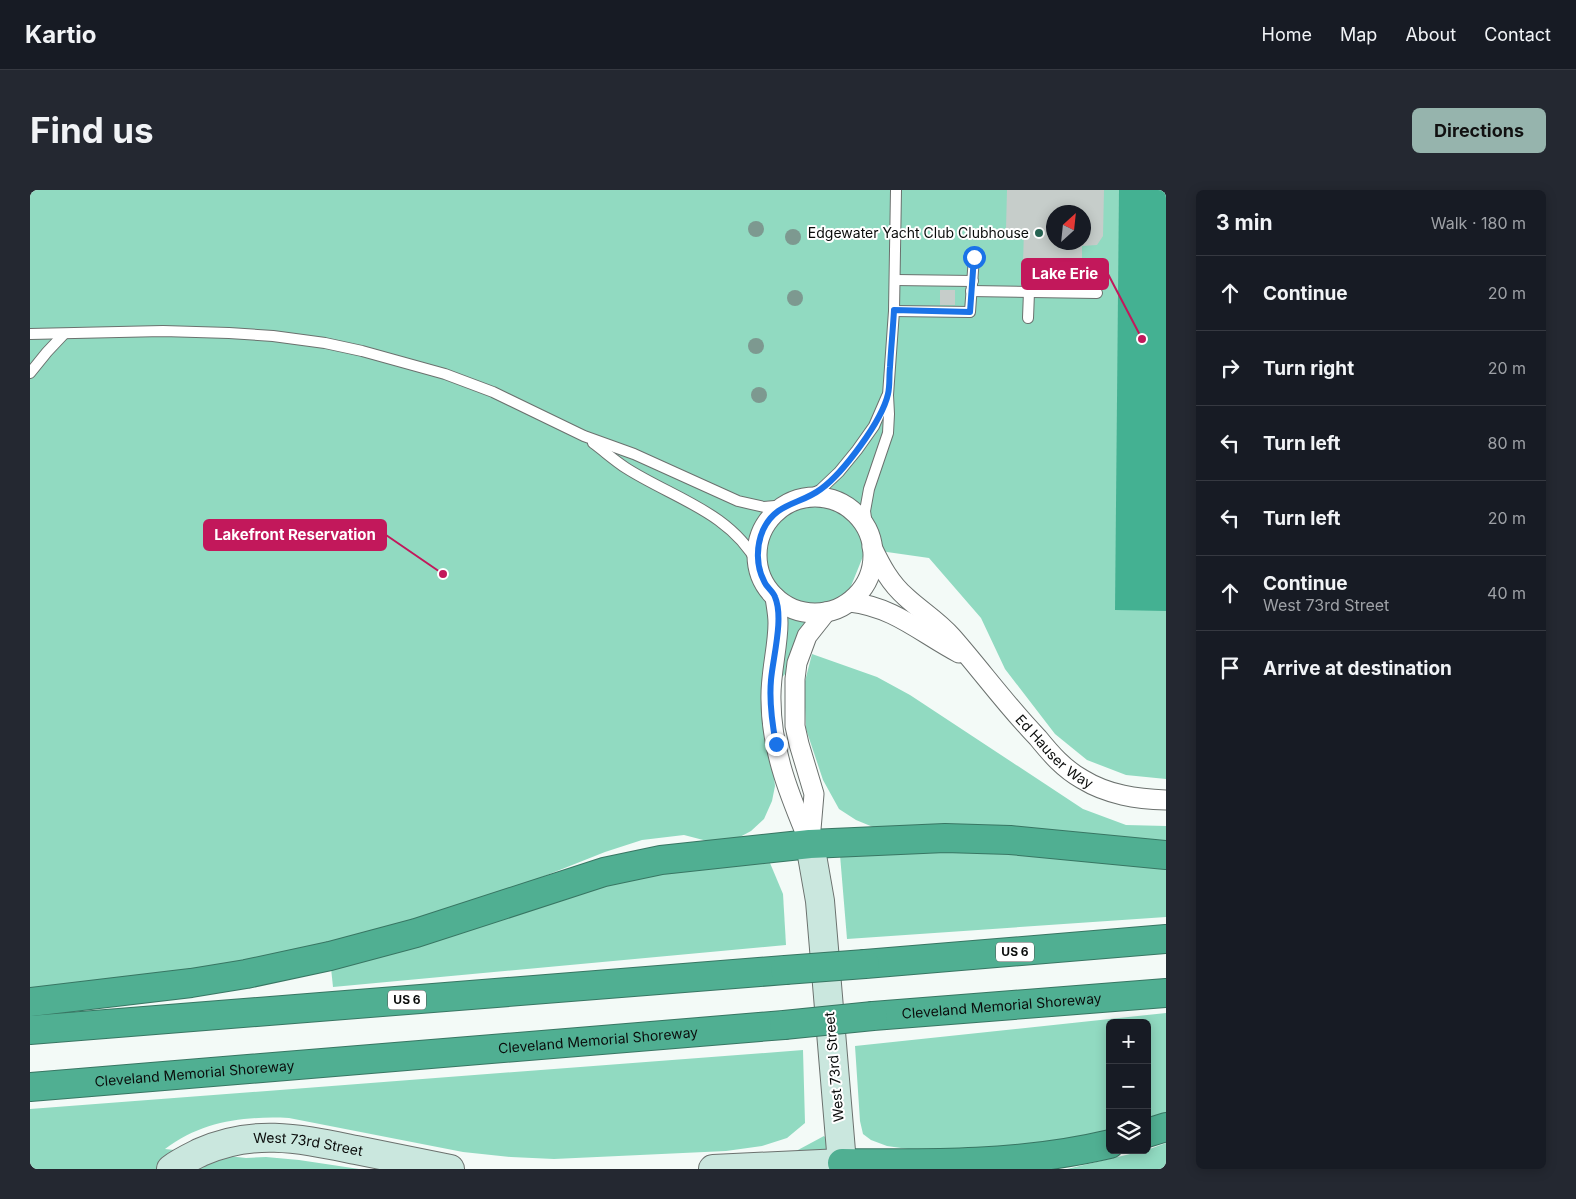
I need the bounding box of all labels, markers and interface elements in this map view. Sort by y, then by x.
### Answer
text: Kartio [25,20,96,49]
text: Home [1262,24,1312,45]
text: Map [1340,24,1377,45]
text: About [1405,24,1456,45]
text: Contact [1484,24,1551,45]
button: Directions [1412,108,1546,153]
text: Find us [30,109,154,151]
north arrow [1046,205,1091,250]
text: 3 min [1216,210,1272,235]
text: Walk · 180 m [1431,213,1526,233]
place label: Edgewater Yacht Club Clubhouse [808,224,1029,241]
marker: Edgewater Yacht Club Clubhouse [1033,227,1045,239]
route start [963,246,986,269]
callout: Lake Erie [1022,259,1108,289]
text: Lake Erie [1032,264,1098,283]
icon: ahead [1216,279,1244,307]
text: Continue [1263,282,1348,305]
text: 20 m [1488,283,1526,303]
icon: right [1216,354,1244,382]
text: Turn right [1263,357,1354,380]
text: 20 m [1488,358,1526,378]
icon: left [1216,429,1244,457]
text: Turn left [1263,432,1341,455]
text: 80 m [1487,433,1526,453]
icon: left [1216,504,1244,532]
text: Turn left [1263,507,1341,530]
text: 20 m [1488,508,1526,528]
callout: Lakefront Reservation [204,520,386,550]
text: Lakefront Reservation [214,525,376,544]
text: Continue [1263,572,1348,595]
icon: ahead [1216,579,1244,607]
text: 40 m [1487,583,1526,603]
text: West 73rd Street [1263,595,1389,615]
icon: arrive [1216,654,1244,682]
text: Arrive at destination [1263,657,1452,680]
street label: Ed Hauser Way [1012,711,1096,792]
route end [765,733,788,756]
road number: US 6 [996,942,1034,962]
street label: Cleveland Memorial Shoreway [901,989,1102,1022]
road number: US 6 [388,990,426,1010]
street label: West 73rd Street [820,1011,847,1123]
map controls [1106,1019,1151,1154]
button: + [1106,1019,1151,1064]
street label: Cleveland Memorial Shoreway [497,1023,699,1056]
street label: Cleveland Memorial Shoreway [94,1056,295,1090]
button: − [1106,1064,1151,1109]
button: layers [1106,1109,1151,1154]
street label: West 73rd Street [253,1129,365,1159]

